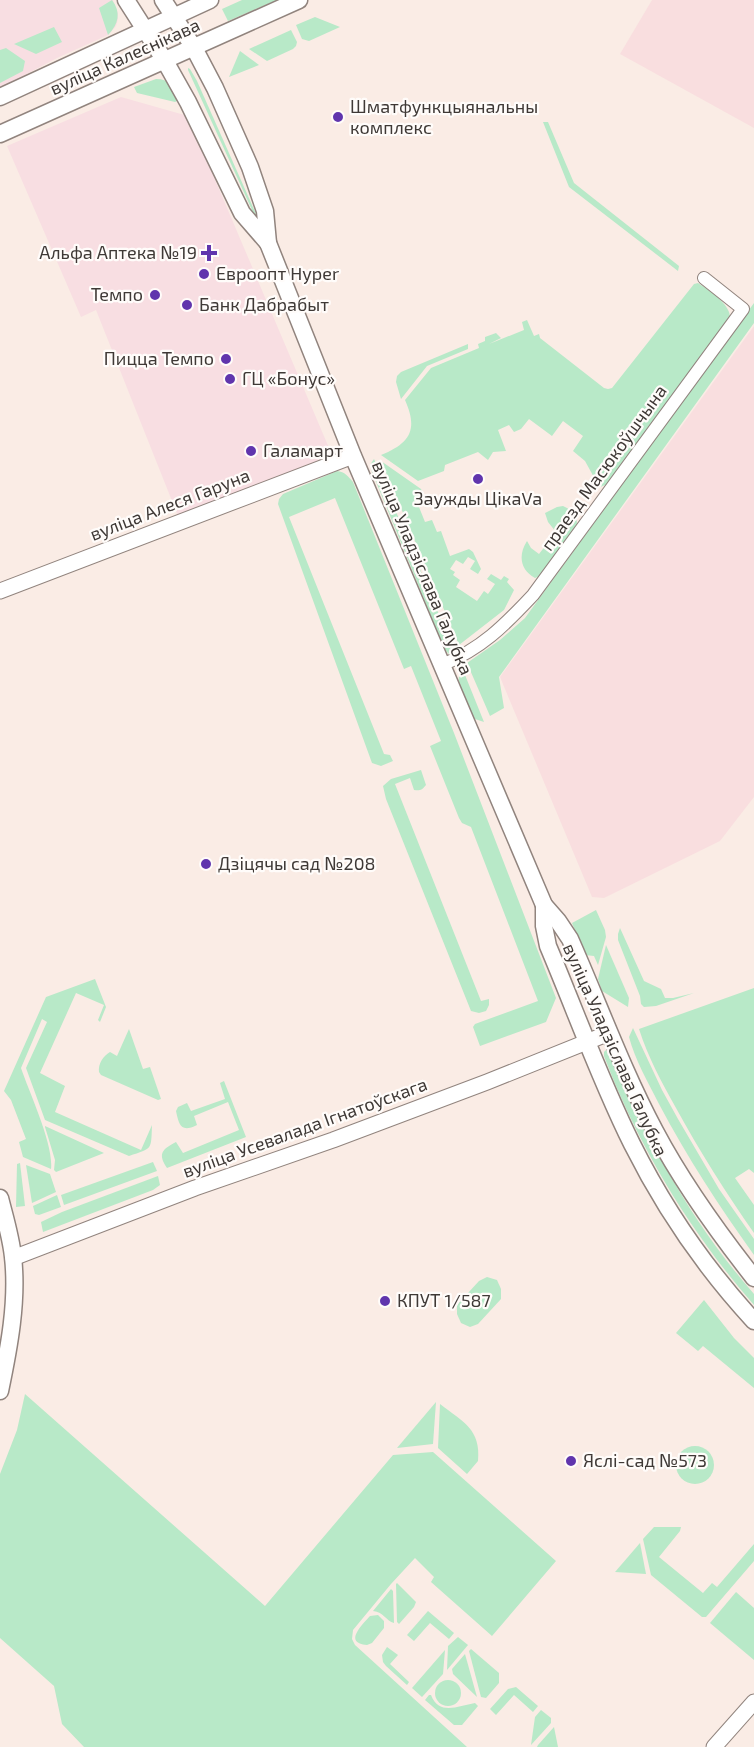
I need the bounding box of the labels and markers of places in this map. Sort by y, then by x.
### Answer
place label: Шматфункцыянальны комплекс [350,95,538,138]
marker: Шматфункцыянальны комплекс [331,110,345,124]
place label: Альфа Аптека №19 [39,241,197,263]
marker: Альфа Аптека №19 [202,246,216,260]
place label: Евроопт Hyper [216,262,339,284]
marker: Евроопт Hyper [197,267,211,281]
place label: Темпо [91,283,143,305]
marker: Темпо [148,288,162,302]
place label: Банк Дабрабыт [199,293,329,315]
marker: Банк Дабрабыт [180,298,194,312]
place label: Пицца Темпо [104,347,214,369]
marker: Пицца Темпо [219,352,233,366]
place label: ГЦ «Бонус» [242,367,335,389]
marker: ГЦ «Бонус» [223,372,237,386]
place label: Галамарт [263,439,343,461]
marker: Галамарт [244,444,258,458]
marker: Заужды ЦікаVа [471,472,485,486]
place label: Заужды ЦікаVа [414,487,542,509]
place label: Дзіцячы сад №208 [218,852,375,874]
marker: Дзіцячы сад №208 [199,857,213,871]
place label: КПУТ 1/587 [397,1289,491,1311]
marker: КПУТ 1/587 [378,1294,392,1308]
place label: Яслі-сад №573 [583,1449,707,1471]
marker: Яслі-сад №573 [564,1454,578,1468]

